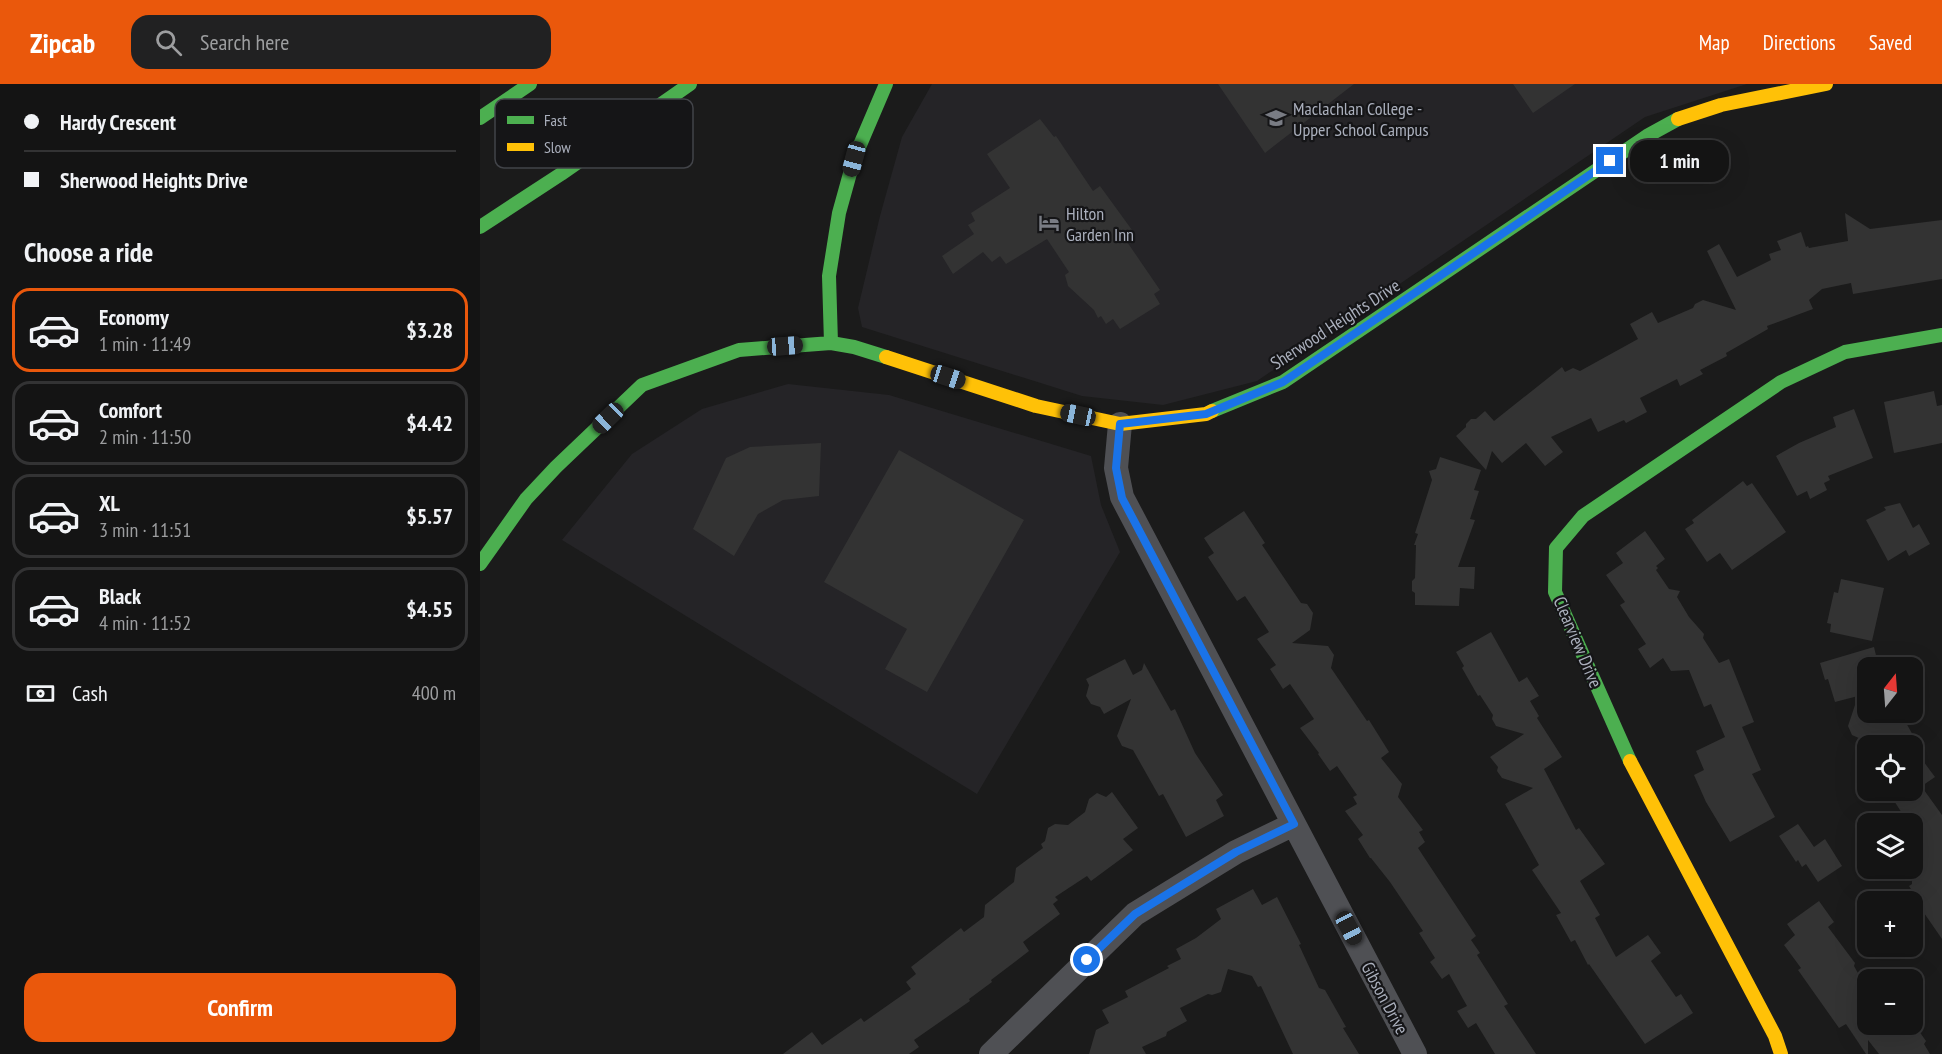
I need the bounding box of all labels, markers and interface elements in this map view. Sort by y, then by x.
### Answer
search box [131,15,551,69]
text: Zipcab [30,24,95,61]
icon: search [152,26,185,59]
text: Search here [200,28,289,56]
text: Map [1699,29,1730,56]
text: Directions [1763,29,1836,56]
text: Saved [1869,29,1912,56]
place label: Maclachlan College - Upper School Campus [1293,97,1428,141]
legend [495,99,693,168]
school or university icon: Maclachlan College - Upper School Campus [1264,106,1288,130]
text: Hardy Crescent [60,108,176,136]
text: Fast [544,110,567,130]
text: Slow [544,137,571,157]
car [841,139,867,179]
callout: 1 min [1631,140,1730,182]
route end [1596,147,1623,174]
text: 1 min [1659,148,1700,174]
text: Sherwood Heights Drive [60,166,248,194]
place label: Hilton Garden Inn [1066,202,1134,246]
hotel icon: Hilton Garden Inn [1037,211,1061,235]
text: Choose a ride [24,235,153,269]
street label: Sherwood Heights Drive [1266,274,1404,374]
icon: car [27,303,81,357]
text: Economy [99,303,169,331]
text: $3.28 [406,316,453,344]
text: 1 min · 11:49 [99,331,191,357]
car [766,336,804,356]
car [928,363,968,391]
icon: car [27,396,81,450]
text: Comfort [99,396,162,424]
car [589,399,627,437]
car [1059,402,1097,428]
text: $4.42 [406,409,453,437]
text: 2 min · 11:50 [99,424,191,450]
icon: car [27,489,81,543]
text: XL [99,489,120,517]
text: $5.57 [406,502,453,530]
text: 3 min · 11:51 [99,517,191,543]
icon: car [27,582,81,636]
text: Black [99,582,141,610]
street label: Clearview Drive [1548,593,1608,691]
text: $4.55 [406,595,453,623]
text: 4 min · 11:52 [99,610,191,636]
north arrow [1857,657,1923,723]
map controls [1857,657,1923,1035]
icon: cash [24,677,57,710]
text: Cash [72,679,108,707]
text: 400 m [412,680,456,706]
button: locate [1857,735,1923,801]
button: layers [1857,813,1923,879]
button: + [1857,891,1923,957]
car [1333,908,1365,948]
route start [1073,946,1100,973]
street label: Gibson Drive [1356,958,1414,1038]
button: − [1857,969,1923,1035]
button: Confirm [24,973,456,1042]

